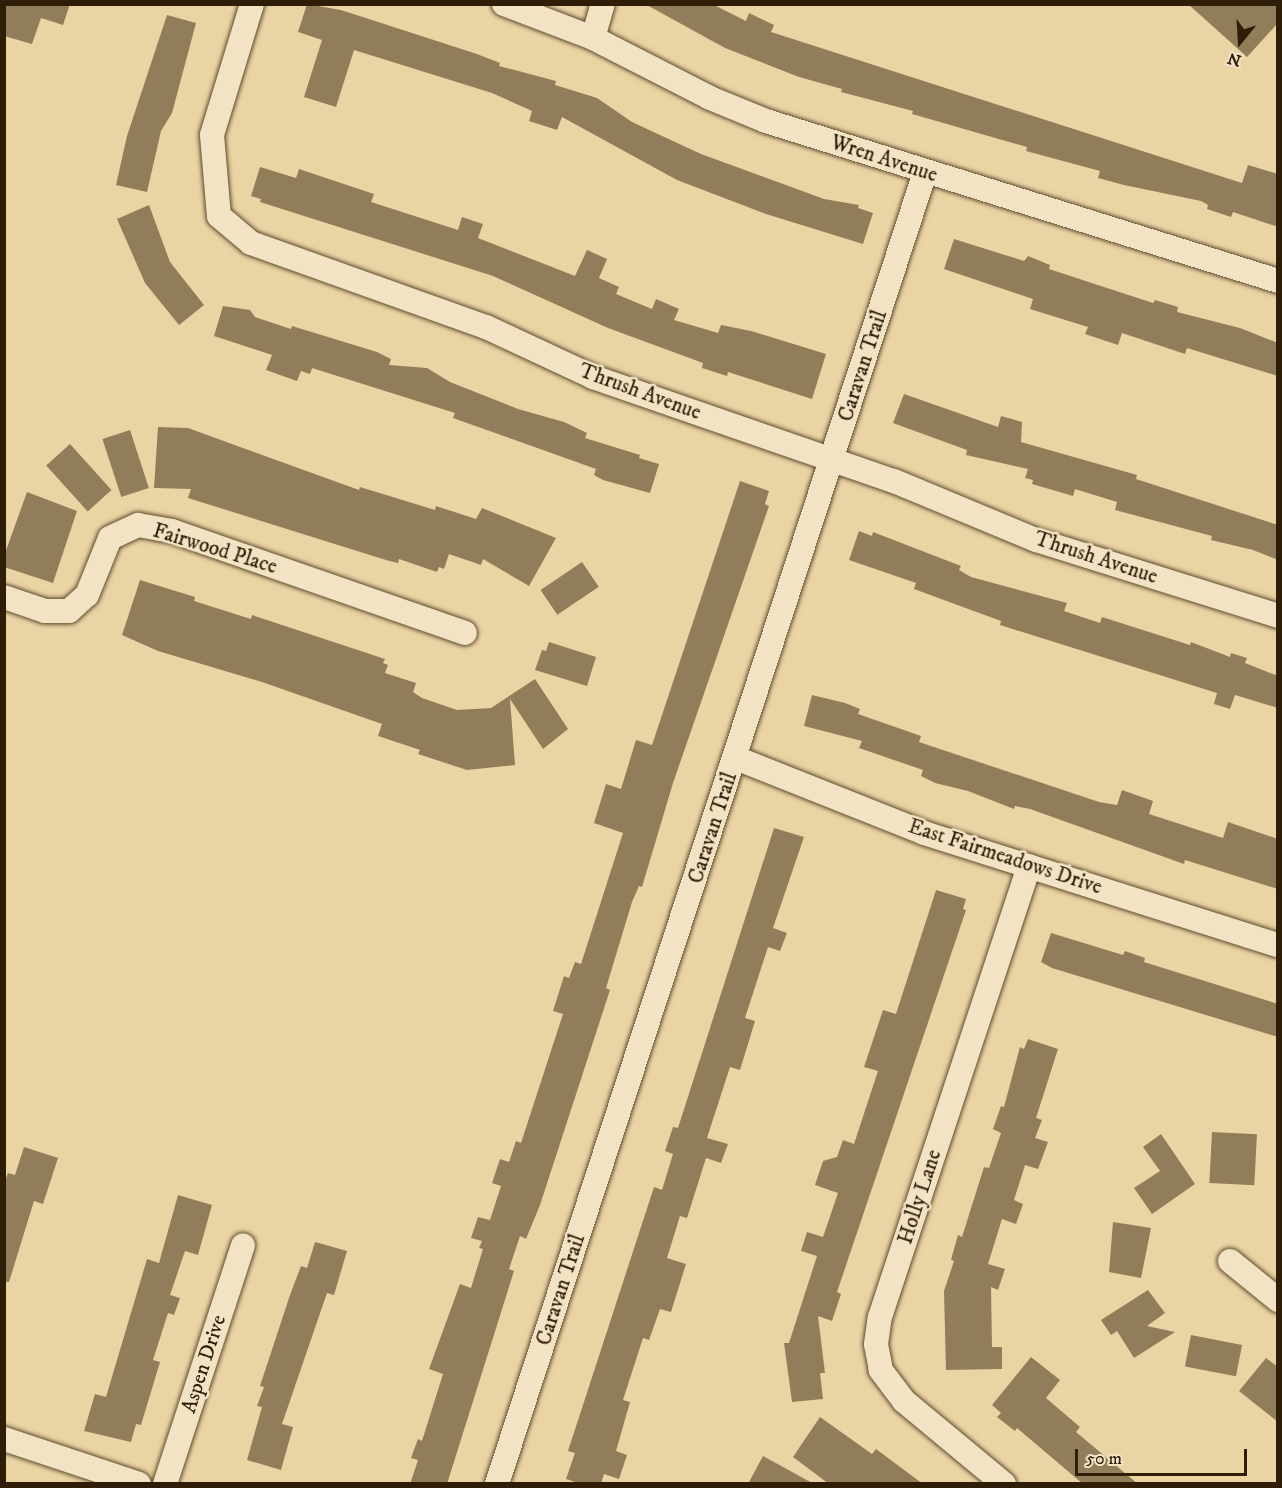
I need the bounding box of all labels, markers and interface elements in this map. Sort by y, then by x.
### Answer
north arrow [1210,12,1270,72]
text: N [1225,48,1244,71]
street label: Wren Avenue [827,130,941,188]
street label: Caravan Trail [833,307,893,425]
street label: Thrush Avenue [576,358,704,426]
street label: Fairwood Place [150,518,280,580]
street label: Thrush Avenue [1031,526,1161,590]
street label: Caravan Trail [683,769,743,887]
street label: East Fairmeadows Drive [905,814,1105,900]
street label: Holly Lane [893,1147,947,1247]
street label: Caravan Trail [531,1231,591,1349]
street label: Aspen Drive [176,1312,232,1416]
scale bar [1078,1437,1250,1475]
text: 50 m [1086,1448,1122,1470]

